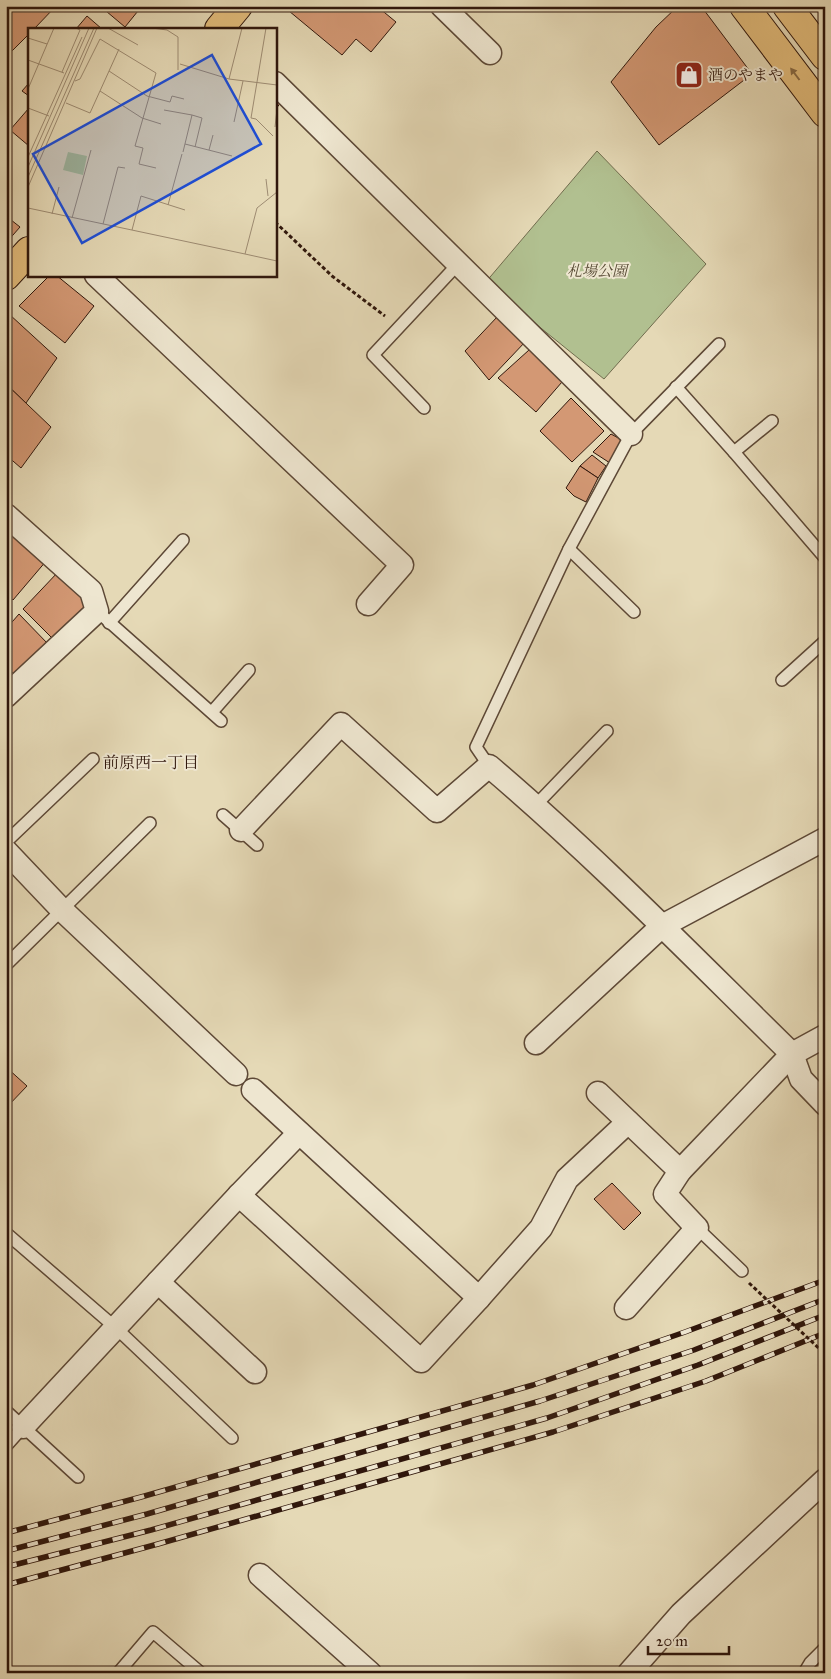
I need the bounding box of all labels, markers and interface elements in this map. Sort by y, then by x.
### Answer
inset map [28,28,276,276]
shop icon: 酒のやまや [674,60,704,90]
place label: 酒のやまや [708,66,783,84]
one-way arrow [790,68,801,81]
park label: 札場公園 [567,262,630,280]
district label: 前原西一丁目 [103,753,199,772]
scale bar [648,1624,730,1656]
text: 20 m [656,1632,688,1650]

